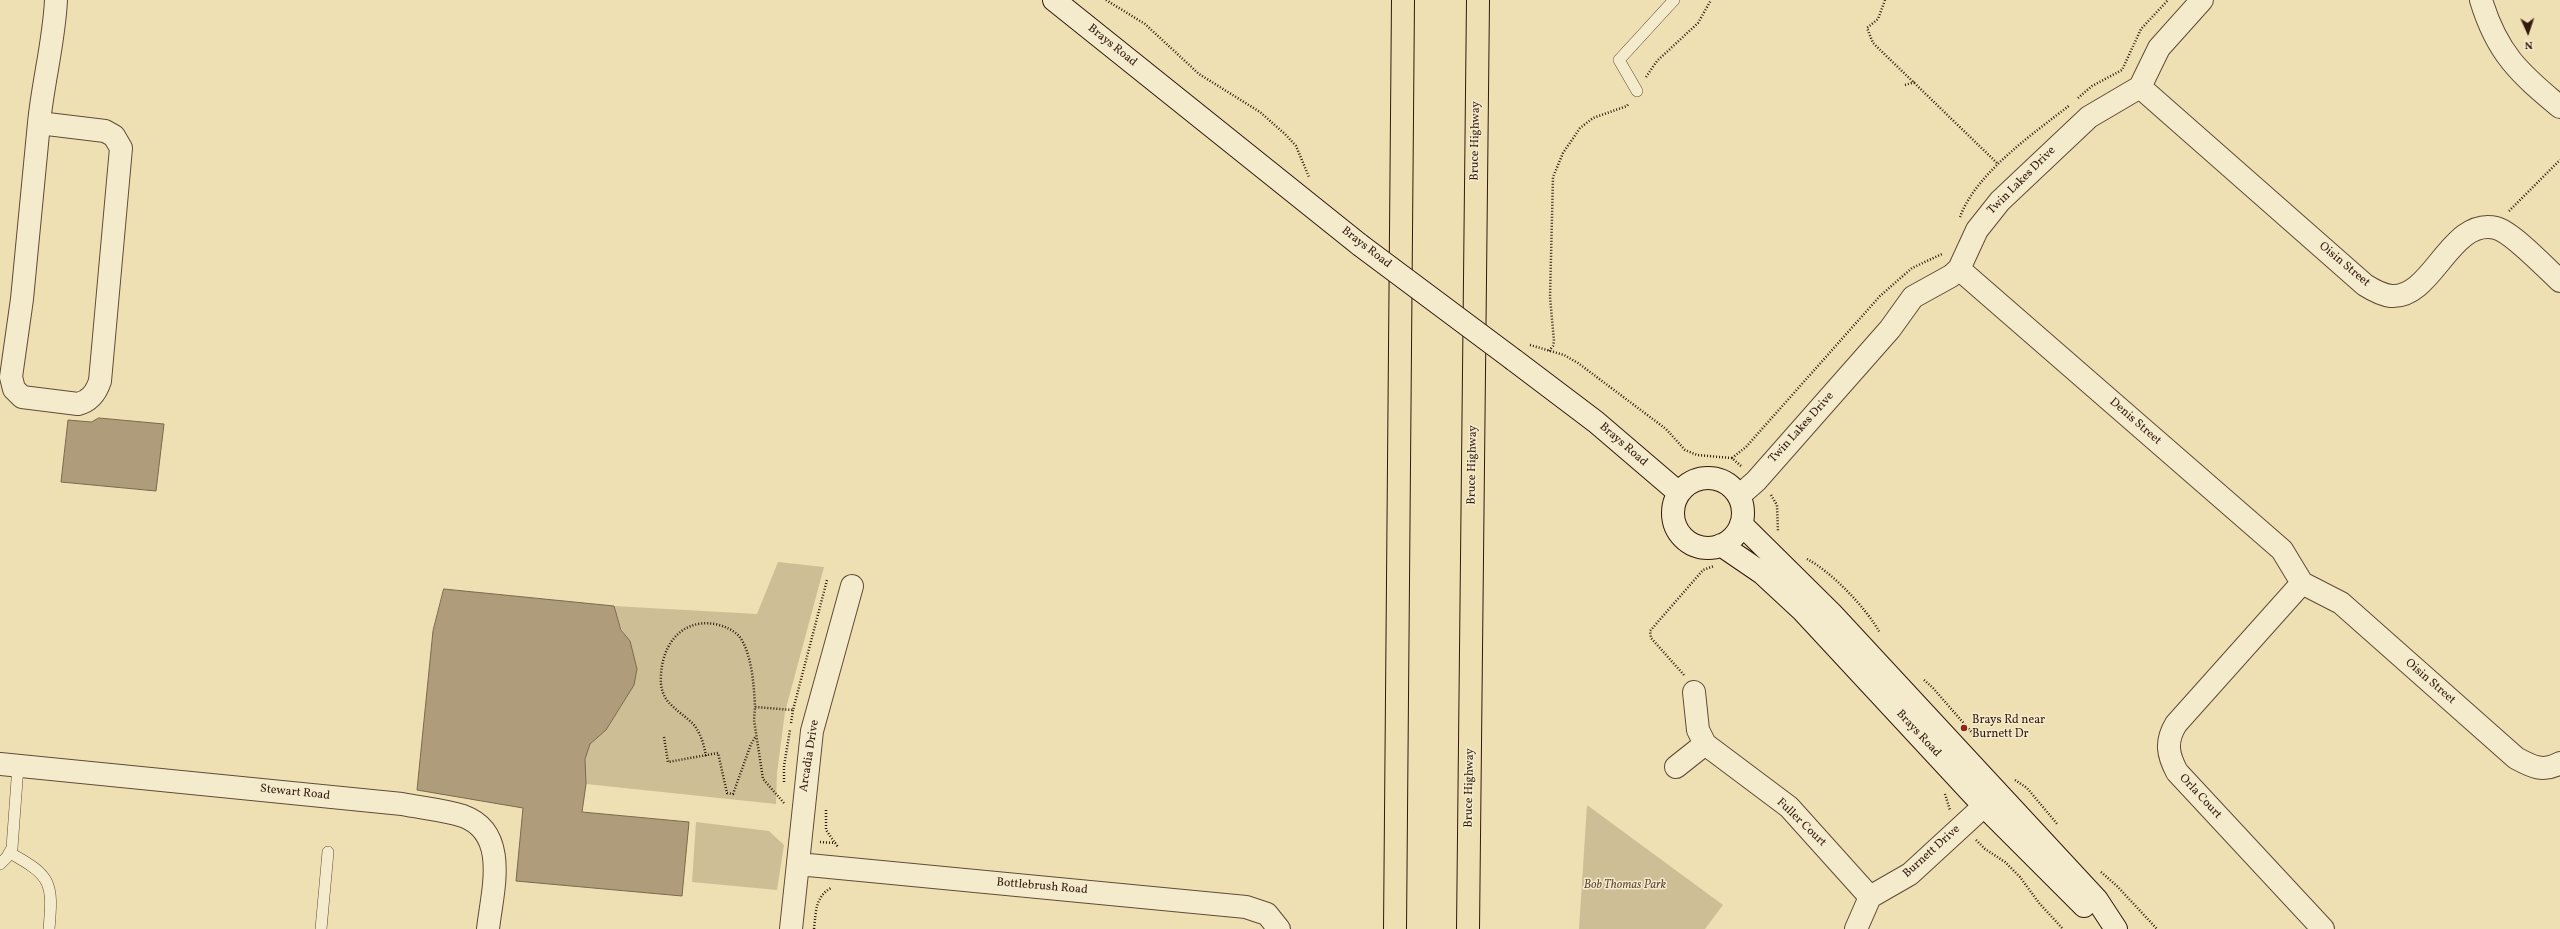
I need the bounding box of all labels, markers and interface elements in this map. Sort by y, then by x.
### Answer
north arrow [2508,12,2548,52]
street label: Brays Road [1084,22,1140,70]
text: N [2524,37,2533,52]
street label: Bruce Highway [1468,101,1484,181]
street label: Twin Lakes Drive [1985,144,2059,218]
street label: Brays Road [1338,224,1394,272]
street label: Oisin Street [2316,240,2372,290]
street label: Twin Lakes Drive [1766,390,1838,466]
street label: Denis Street [2106,396,2164,448]
street label: Brays Road [1596,420,1650,470]
street label: Bruce Highway [1465,425,1481,505]
street label: Oisin Street [2402,656,2458,708]
street label: Brays Road [1893,707,1943,761]
place label: Brays Rd near Burnett Dr [1972,714,2045,742]
street label: Arcadia Drive [797,719,823,793]
marker: Brays Rd near Burnett Dr [1959,723,1969,733]
street label: Bruce Highway [1462,748,1478,828]
street label: Orla Court [2176,772,2224,822]
street label: Stewart Road [259,782,331,804]
street label: Fuller Court [1773,796,1829,850]
street label: Burnett Drive [1900,823,1964,881]
street label: Bottlebrush Road [996,876,1088,898]
park label: Bob Thomas Park [1584,879,1666,893]

